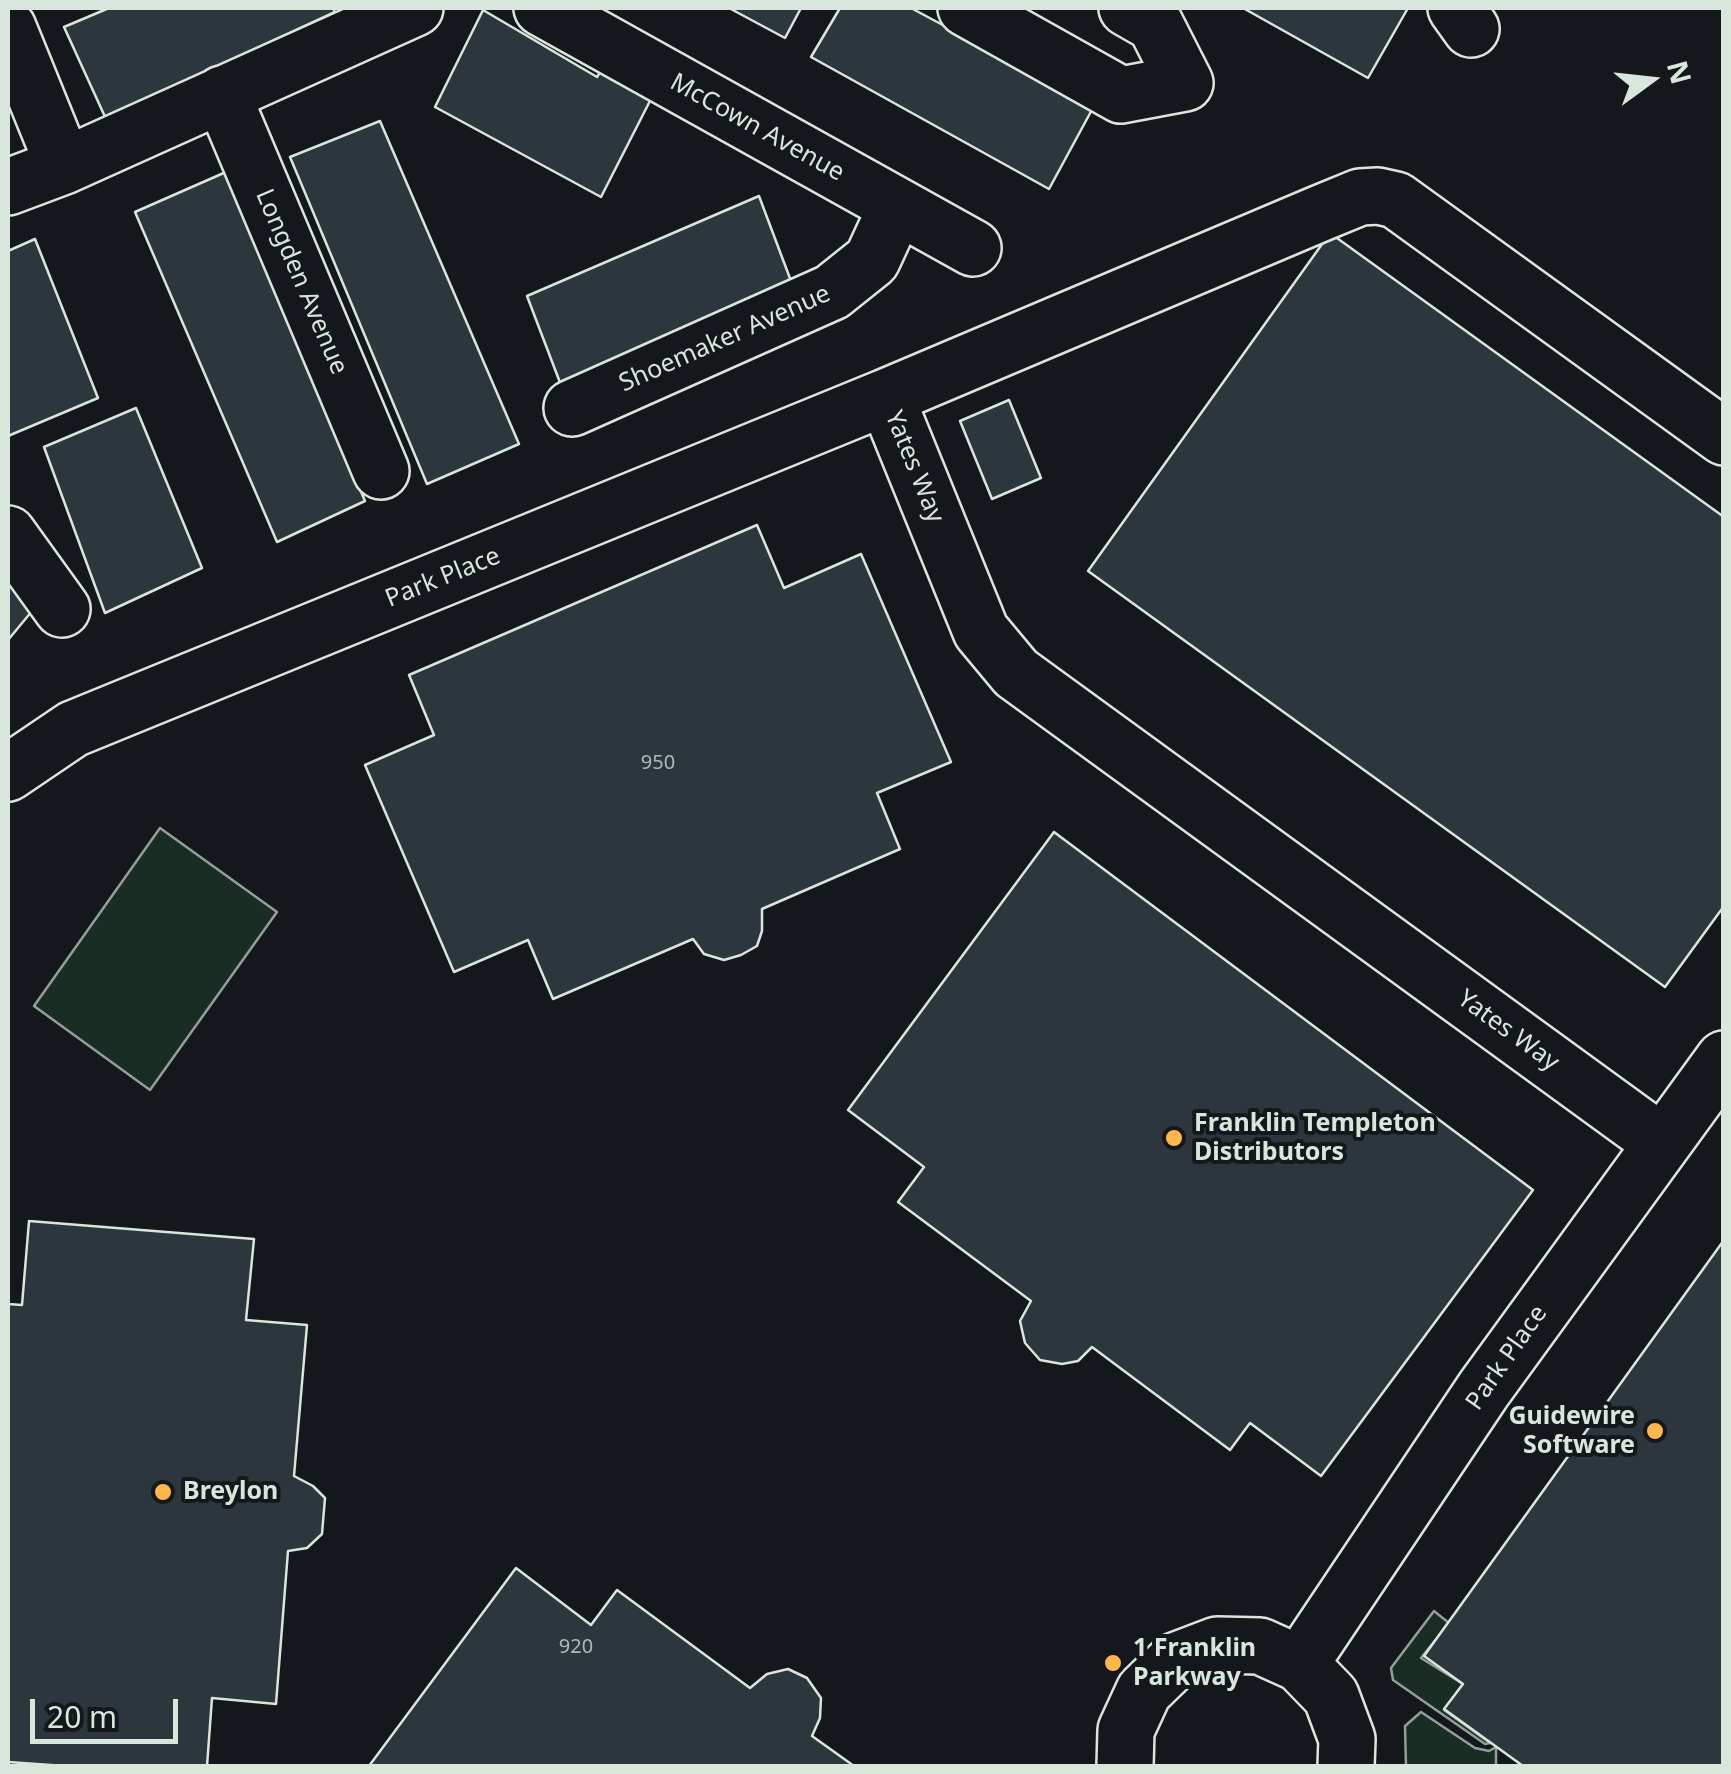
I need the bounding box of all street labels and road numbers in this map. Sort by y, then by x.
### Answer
street label: McCown Avenue [665,68,849,188]
street label: Longden Avenue [248,185,354,379]
street label: Shoemaker Avenue [615,279,835,399]
street label: Yates Way [878,407,950,527]
street label: Park Place [381,541,505,615]
street label: Yates Way [1451,984,1565,1078]
street label: Park Place [1460,1300,1554,1416]

